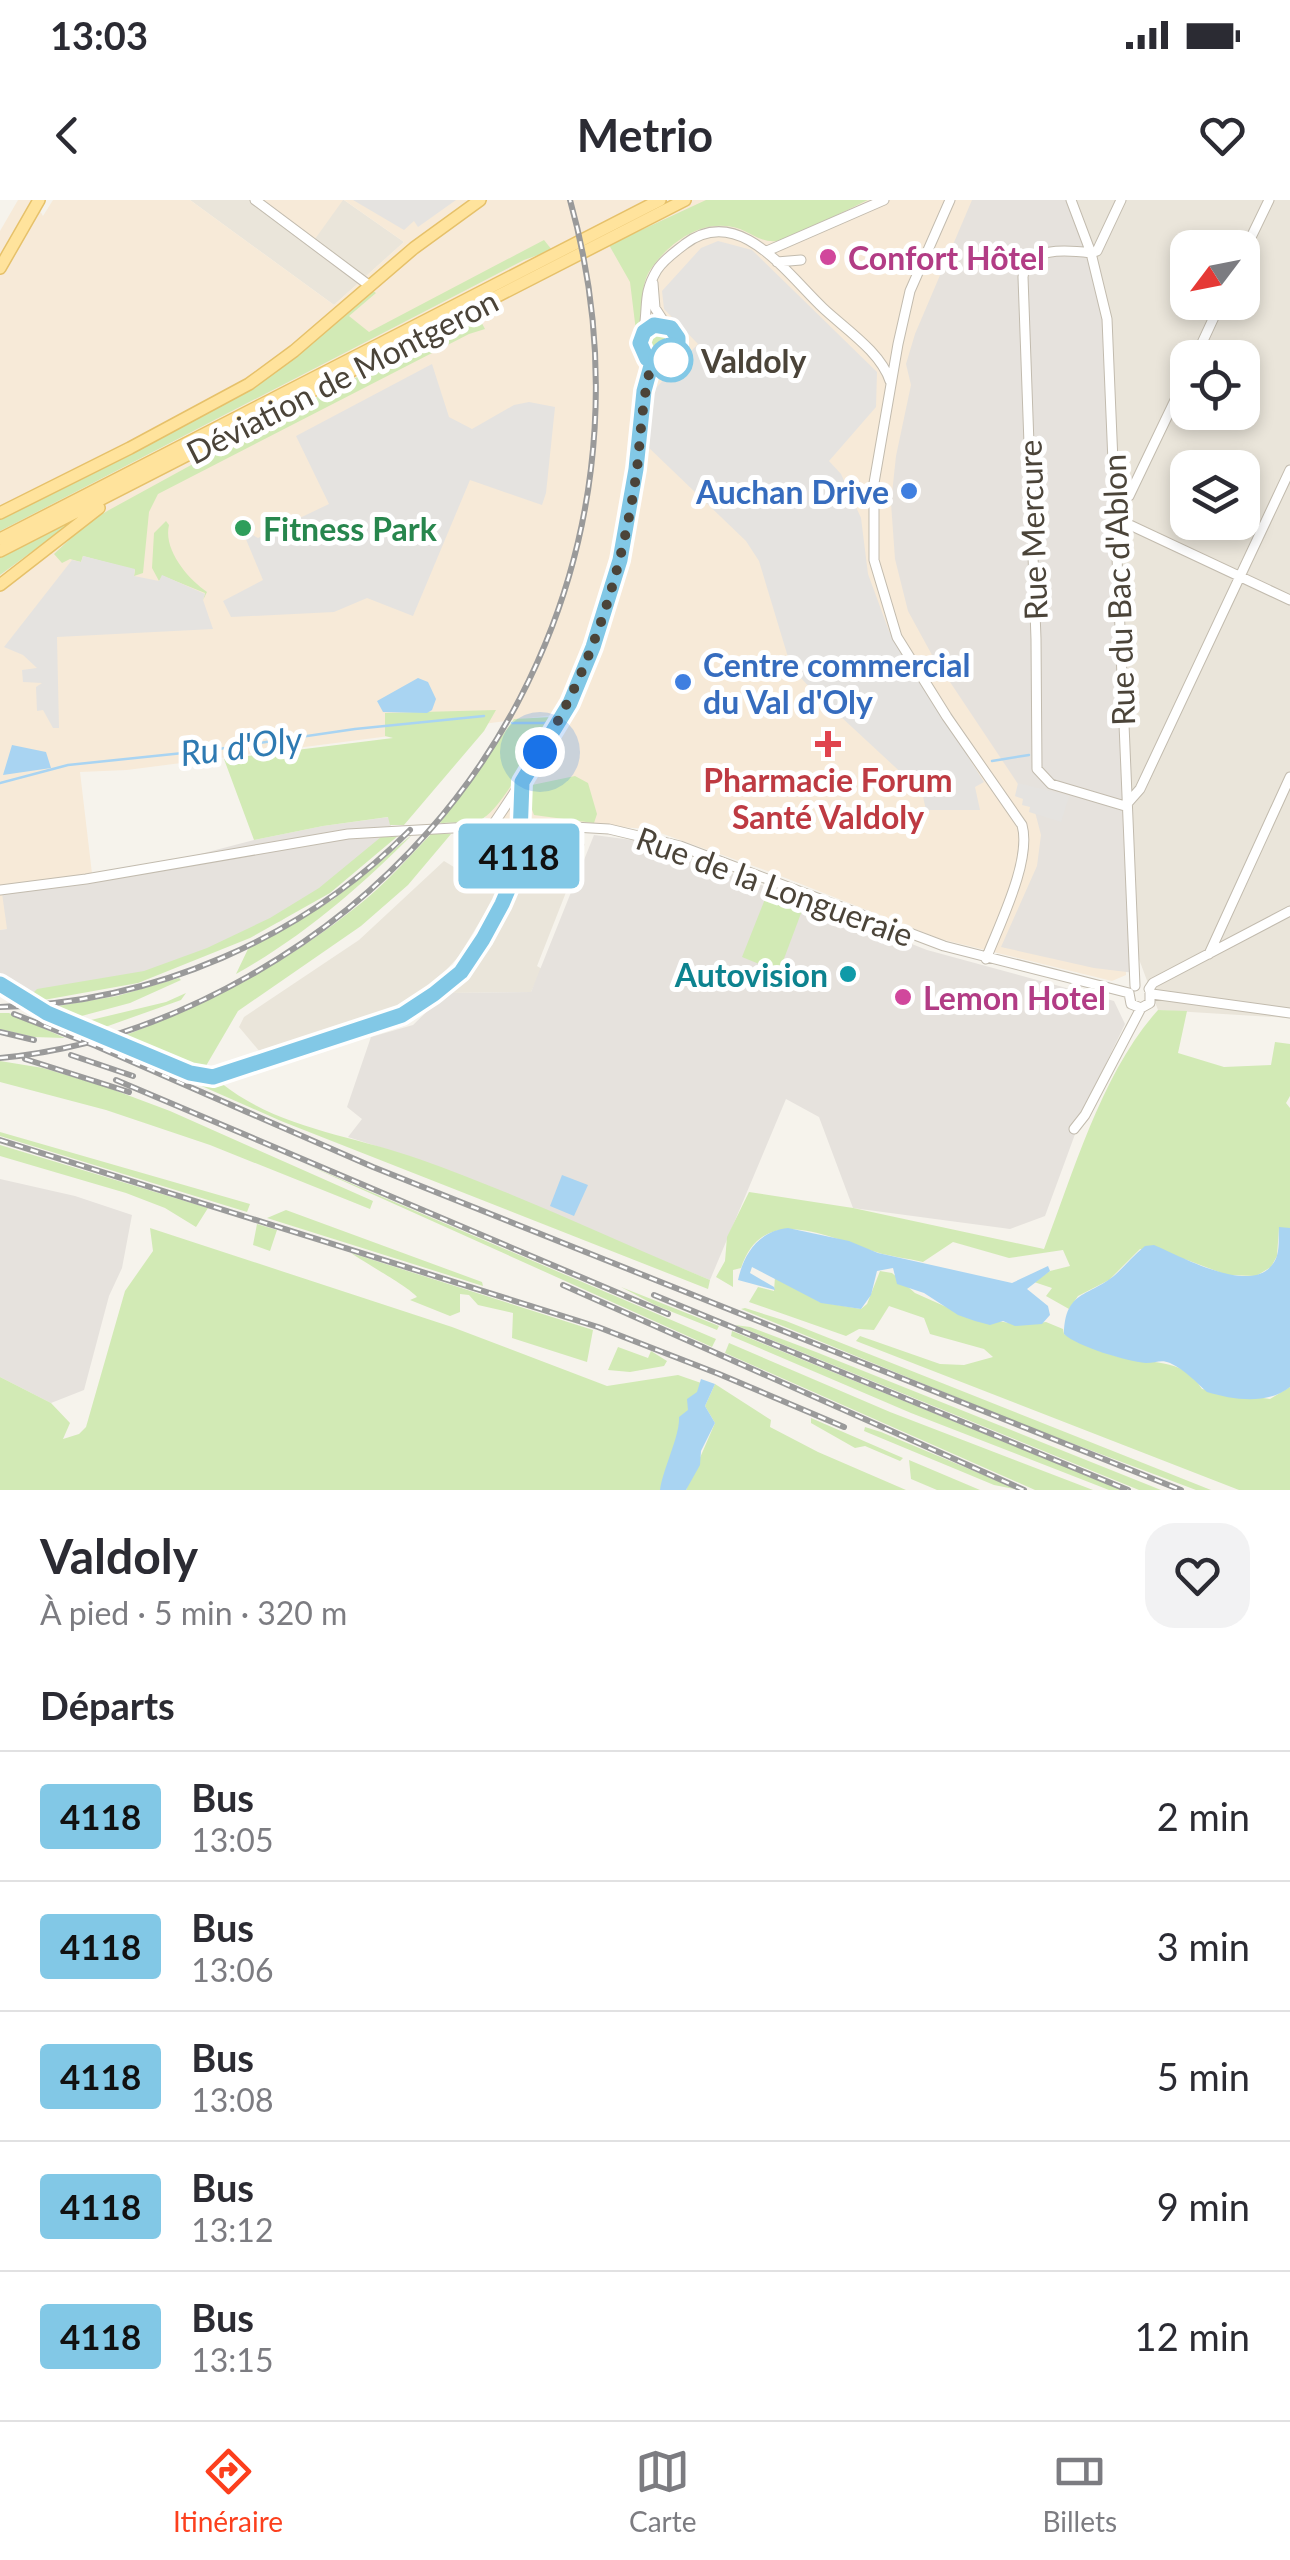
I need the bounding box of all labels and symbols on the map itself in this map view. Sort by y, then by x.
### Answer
north arrow [1170,230,1260,320]
place label: Confort Hôtel [848,238,1045,277]
marker: Confort Hôtel [817,246,839,268]
street label: Déviation de Montgeron [180,280,504,472]
marker: Valdoly [650,339,692,381]
place label: Valdoly [700,341,806,380]
street label: Rue Mercure [1009,439,1055,621]
street label: Rue du Bac d'Ablon [1094,454,1142,726]
place label: Auchan Drive [695,472,889,511]
marker: Auchan Drive [898,480,920,502]
place label: Fitness Park [263,509,438,548]
marker: Fitness Park [232,517,254,539]
place label: Centre commercial du Val d'Oly [703,645,970,721]
marker: Centre commercial du Val d'Oly [672,671,694,693]
water label: Ru d'Oly [178,717,305,773]
your location [515,727,565,777]
marker: Pharmacie Forum Santé Valdoly [817,733,839,755]
place label: Pharmacie Forum Santé Valdoly [703,760,953,836]
street label: Rue de la Longueraie [631,818,919,954]
line badge: 4118 [449,824,589,888]
place label: Autovision [674,955,828,994]
marker: Autovision [837,963,859,985]
place label: Lemon Hotel [923,978,1106,1017]
marker: Lemon Hotel [892,986,914,1008]

